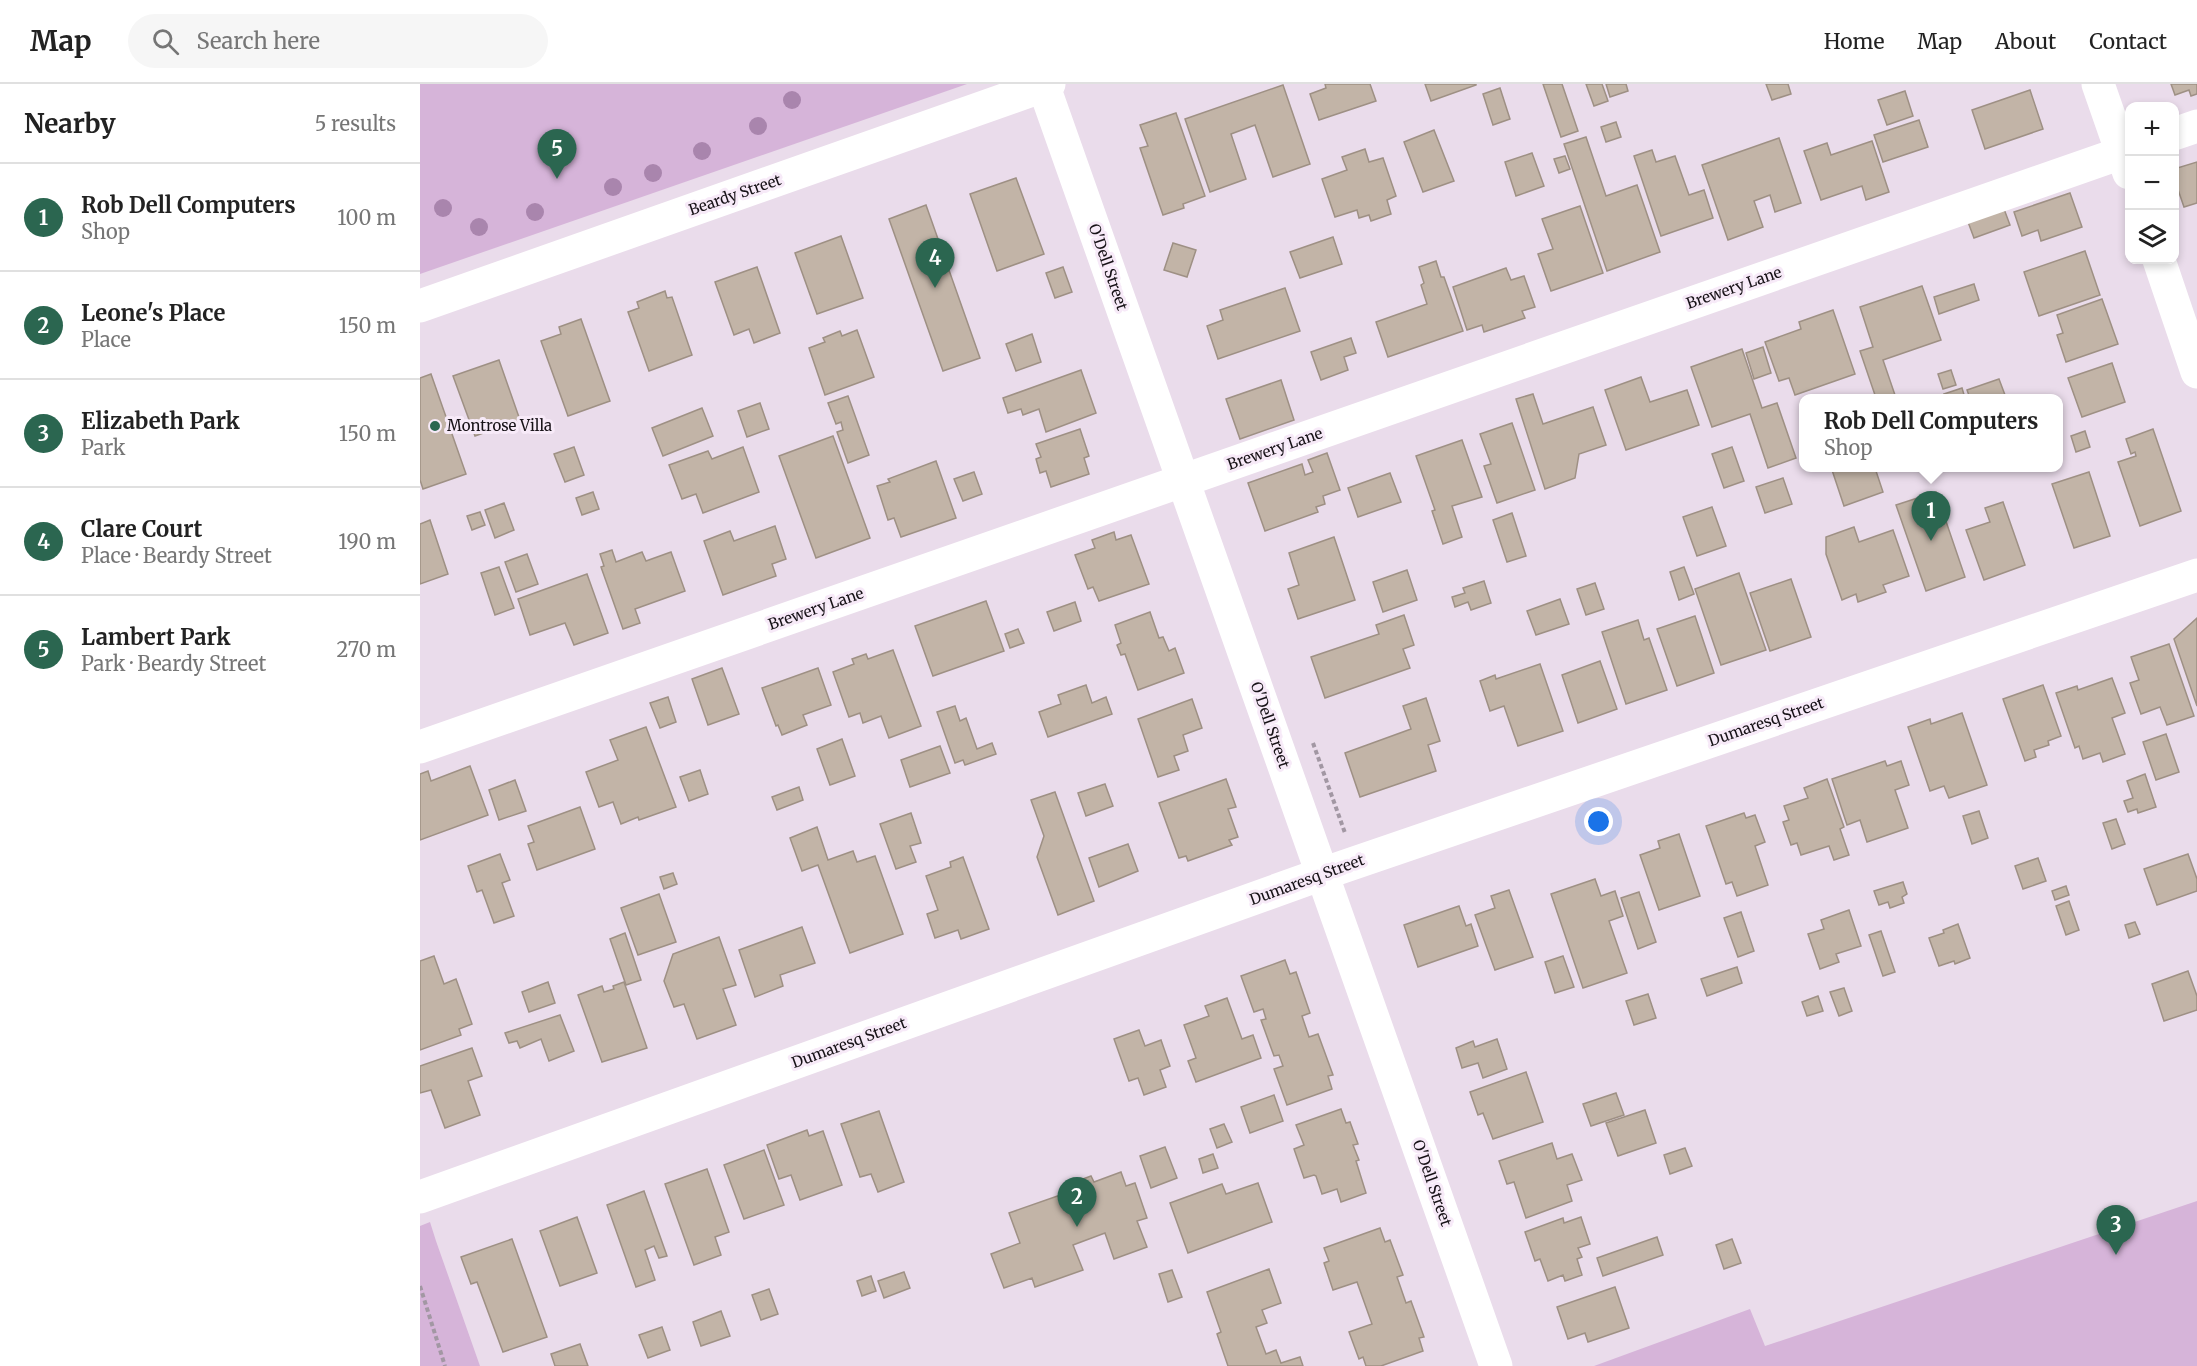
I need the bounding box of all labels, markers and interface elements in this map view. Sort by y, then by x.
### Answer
search box [128,14,548,68]
text: Map [30,23,92,59]
icon: search [149,25,182,58]
text: Search here [197,27,320,55]
text: Home [1824,28,1884,55]
text: Map [1917,28,1962,55]
text: About [1995,28,2056,55]
text: Contact [2089,28,2167,55]
map controls [2125,102,2179,264]
button: + [2125,102,2179,156]
text: Nearby [24,107,116,140]
text: 5 results [315,111,396,136]
pin: 5 [538,130,576,179]
button: − [2125,156,2179,210]
street label: Beardy Street [686,170,784,219]
text: Rob Dell Computers [81,191,296,219]
text: 1 [39,205,48,230]
text: 100 m [337,205,396,230]
button: layers [2125,210,2179,264]
text: Shop [81,219,130,244]
street label: O'Dell Street [1085,221,1132,313]
pin: 4 [916,238,954,288]
street label: Brewery Lane [1684,262,1784,313]
text: Leone's Place [81,299,225,327]
text: 2 [38,313,49,338]
text: 150 m [339,313,396,338]
text: Place [81,327,131,352]
popup [1799,394,2063,472]
text: Elizabeth Park [81,407,240,435]
text: Rob Dell Computers [1824,407,2038,435]
place label: Montrose Villa [447,416,552,435]
marker: Montrose Villa [428,419,442,433]
text: 3 [38,421,49,446]
text: 150 m [339,421,396,446]
street label: Brewery Lane [1225,423,1325,474]
text: Park [81,435,125,460]
text: Shop [1824,435,1873,460]
pin: 1 [1912,492,1950,541]
text: Clare Court [81,515,202,543]
text: 4 [37,529,50,554]
text: 190 m [338,529,396,554]
text: Place · Beardy Street [81,543,272,568]
street label: Brewery Lane [766,583,866,634]
text: Lambert Park [81,623,231,651]
text: 5 [38,637,49,662]
text: 270 m [336,637,396,662]
text: Park · Beardy Street [81,651,266,676]
street label: O'Dell Street [1247,679,1294,771]
street label: Dumaresq Street [1706,693,1826,750]
your location [1584,807,1613,836]
street label: Dumaresq Street [1247,850,1367,909]
street label: Dumaresq Street [789,1013,909,1072]
street label: O'Dell Street [1409,1137,1456,1229]
pin: 2 [1058,1178,1096,1227]
pin: 3 [2096,1206,2136,1255]

